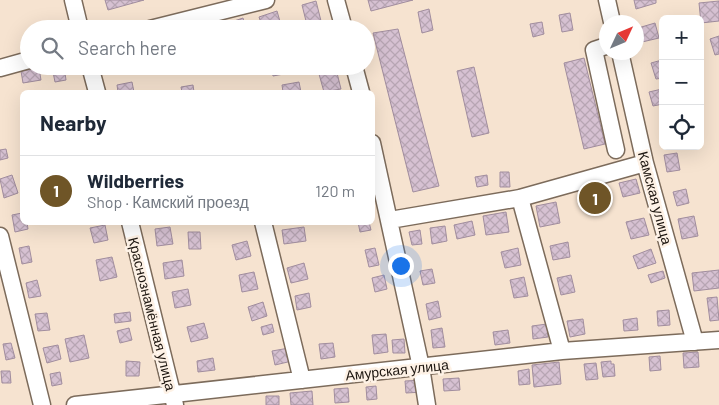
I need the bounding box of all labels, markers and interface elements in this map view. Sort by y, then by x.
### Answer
north arrow [599,15,644,60]
map controls [659,15,704,150]
button: + [659,15,704,60]
search box [20,20,375,75]
icon: search [38,34,66,62]
text: Search here [78,36,177,59]
button: − [659,60,704,105]
button: locate [659,105,704,150]
text: Nearby [40,110,106,135]
street label: Камская улица [635,149,676,246]
text: Wildberries [87,169,184,192]
pin: 1 [579,179,611,217]
text: 1 [53,181,59,200]
text: 120 m [315,181,355,200]
text: Shop · Камский проезд [87,192,249,211]
street label: Краснознамённая улица [125,235,180,393]
your location [388,253,414,279]
street label: Амурская улица [344,356,450,383]

